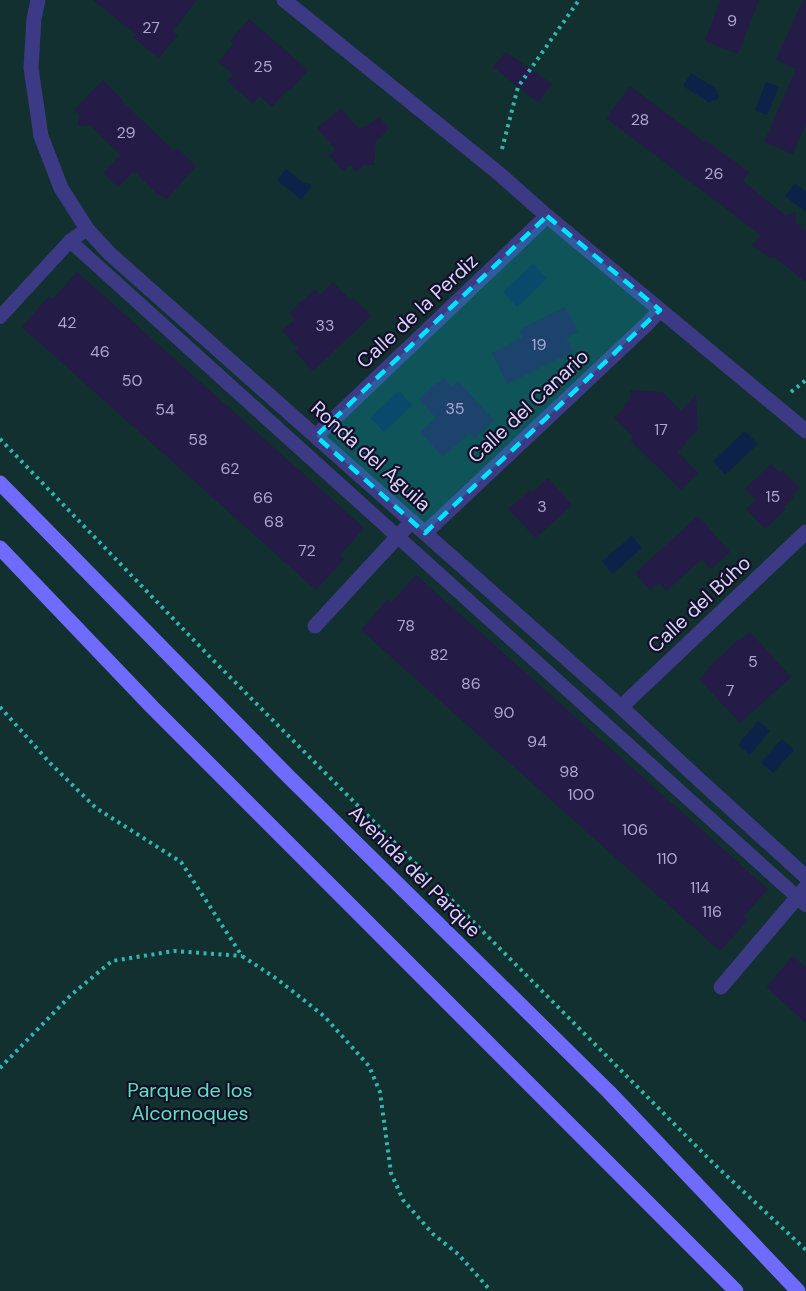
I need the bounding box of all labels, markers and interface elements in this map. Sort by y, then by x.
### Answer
house number: 9 [727,10,737,31]
house number: 27 [142,17,160,38]
house number: 25 [254,56,272,77]
house number: 28 [631,109,649,130]
house number: 29 [116,122,136,143]
house number: 26 [704,163,724,184]
street label: Calle de la Perdiz [351,248,483,374]
house number: 42 [58,312,76,333]
house number: 33 [316,315,334,336]
house number: 19 [531,334,547,355]
house number: 46 [90,341,110,362]
street label: Calle del Canario [462,343,594,469]
house number: 50 [122,370,142,391]
street label: Ronda del Águila [305,395,437,517]
house number: 35 [445,398,465,419]
house number: 54 [155,399,175,420]
house number: 17 [654,419,668,440]
house number: 58 [188,429,208,450]
house number: 62 [221,458,239,479]
house number: 15 [766,486,780,507]
house number: 66 [253,487,273,508]
house number: 3 [537,496,547,517]
house number: 68 [264,511,284,532]
house number: 72 [298,540,316,561]
street label: Calle del Búho [642,550,756,658]
house number: 78 [397,615,415,636]
house number: 82 [430,644,448,665]
house number: 5 [748,651,758,672]
house number: 86 [461,673,481,694]
house number: 7 [726,680,734,701]
house number: 90 [494,702,515,723]
house number: 94 [527,731,547,752]
house number: 98 [559,761,579,782]
house number: 100 [568,784,594,805]
street label: Avenida del Parque [343,799,487,943]
house number: 106 [622,819,648,840]
house number: 110 [657,848,678,869]
house number: 114 [690,877,710,898]
house number: 116 [702,901,722,922]
park label: Parque de los Alcornoques [127,1077,253,1126]

